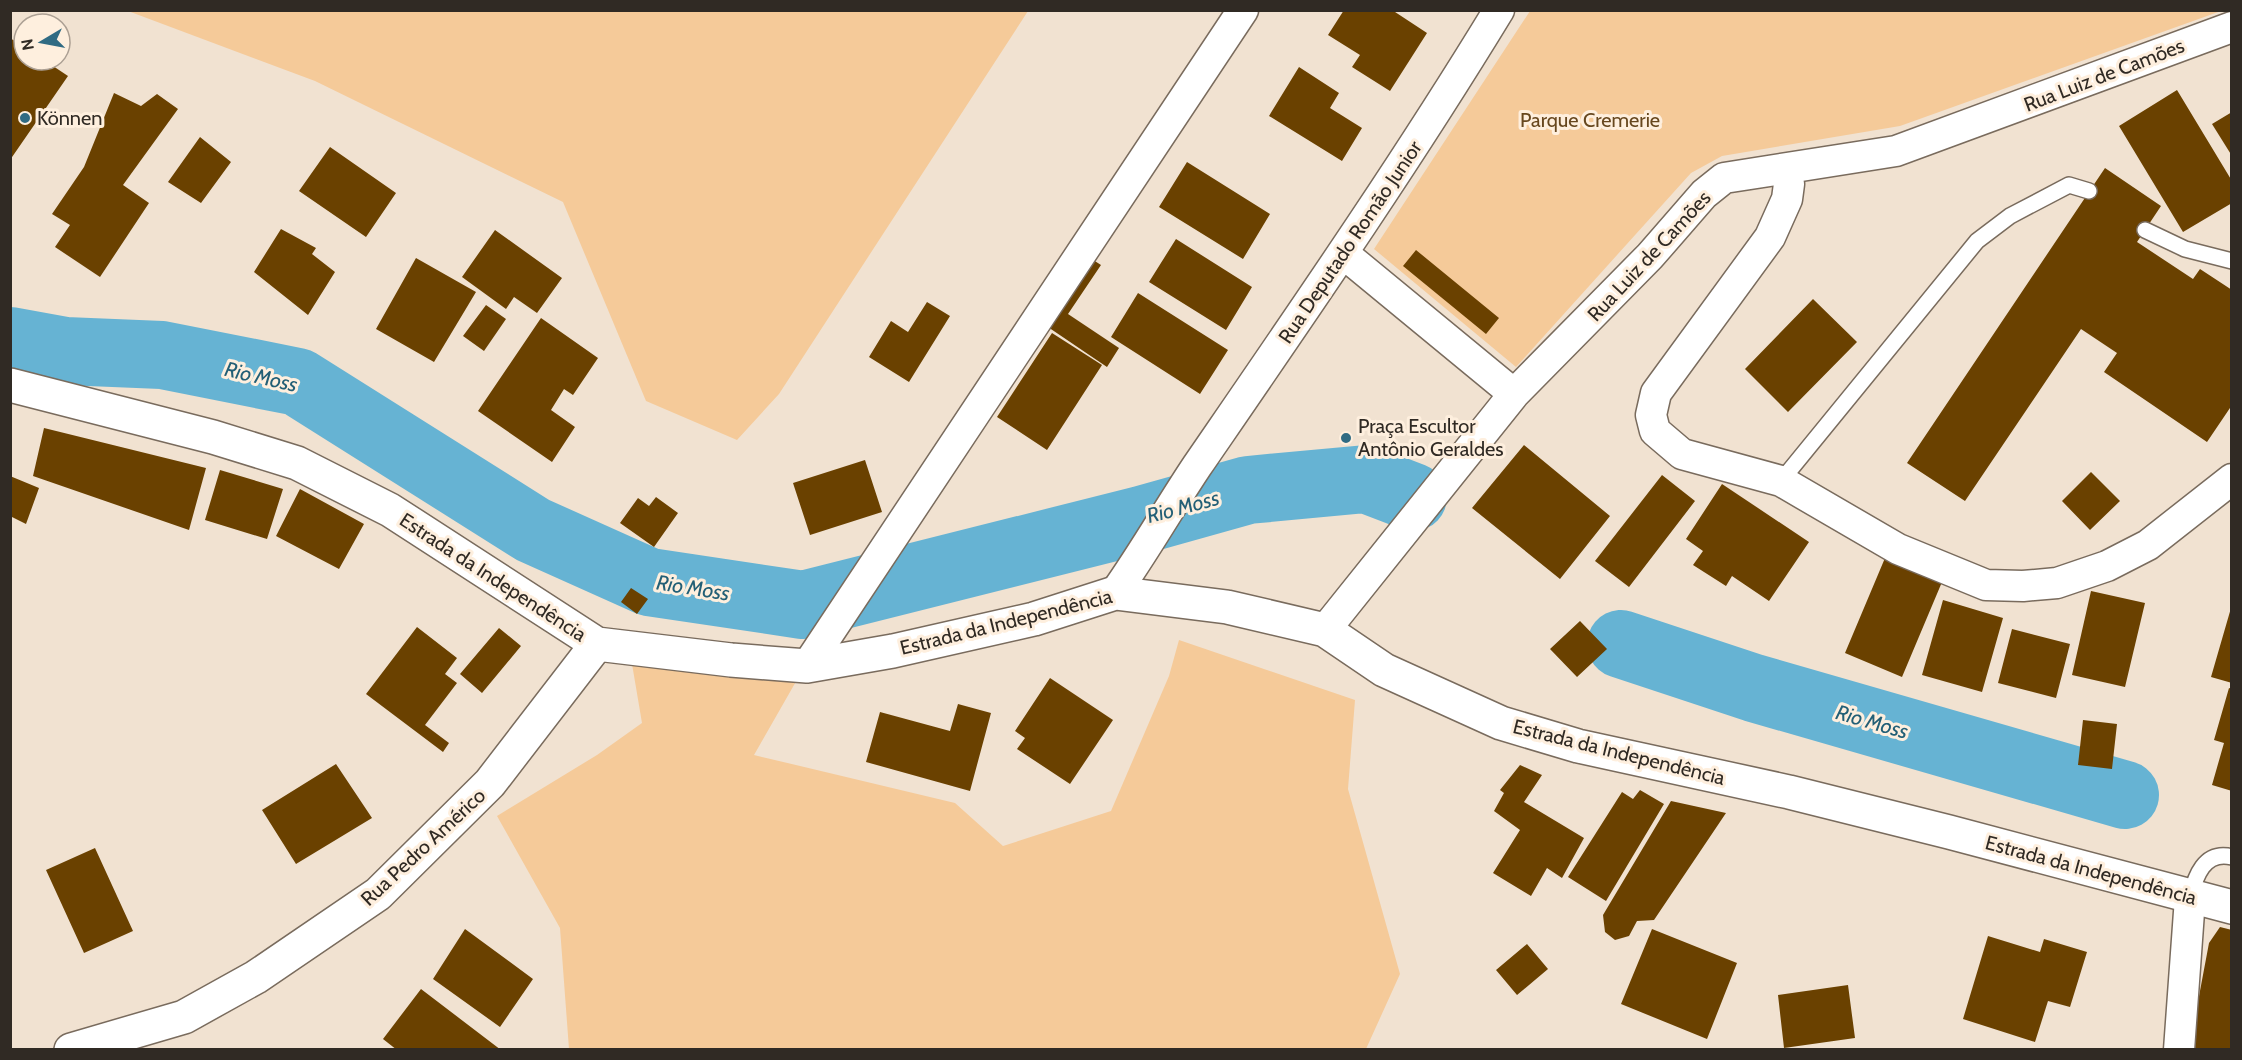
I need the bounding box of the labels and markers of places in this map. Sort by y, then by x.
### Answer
place label: Können [37,106,102,130]
marker: Können [18,111,32,125]
place label: Praça Escultor Antônio Geraldes [1358,414,1504,461]
marker: Praça Escultor Antônio Geraldes [1339,431,1353,445]

